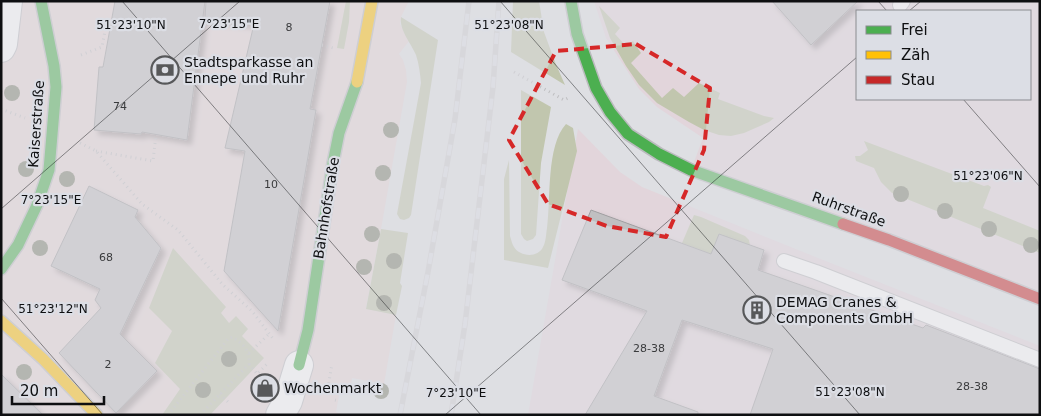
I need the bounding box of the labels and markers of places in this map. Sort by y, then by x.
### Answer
place label: Stadtsparkasse an Ennepe und Ruhr [184,54,313,86]
bank icon: Stadtsparkasse an Ennepe und Ruhr [150,55,180,85]
place label: DEMAG Cranes & Components GmbH [776,294,913,326]
building icon: DEMAG Cranes & Components GmbH [742,295,772,325]
shop icon: Wochenmarkt [250,373,280,403]
place label: Wochenmarkt [284,380,382,396]

